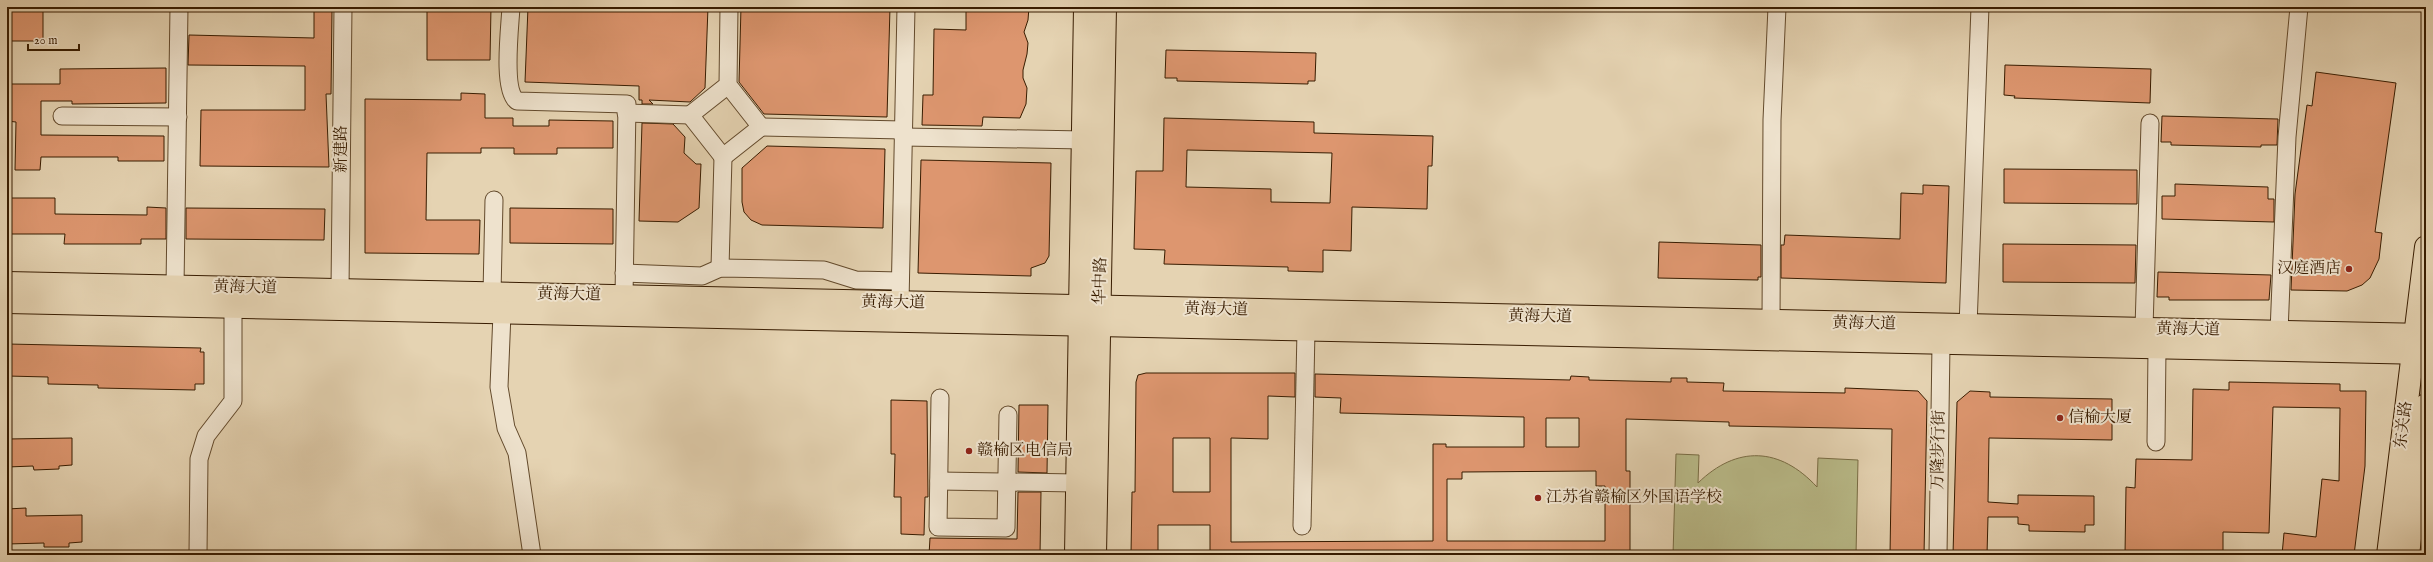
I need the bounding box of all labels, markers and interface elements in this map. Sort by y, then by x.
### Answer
scale bar [28,26,79,52]
text: 20 m [34,33,57,48]
street label: 新建路 [332,125,352,173]
street label: 华中路 [1091,257,1111,305]
place label: 汉庭酒店 [2277,259,2341,279]
marker: 汉庭酒店 [2344,264,2354,274]
street label: 黄海大道 [213,277,277,299]
street label: 黄海大道 [537,284,601,306]
street label: 黄海大道 [861,292,925,314]
street label: 黄海大道 [1184,299,1248,321]
street label: 黄海大道 [1508,306,1572,328]
street label: 黄海大道 [1832,313,1896,335]
street label: 黄海大道 [2156,319,2220,341]
street label: 东关路 [2391,400,2417,450]
place label: 信榆大厦 [2068,408,2132,428]
street label: 万隆步行街 [1928,410,1950,490]
marker: 信榆大厦 [2055,413,2065,423]
place label: 赣榆区电信局 [977,441,1073,461]
marker: 赣榆区电信局 [964,446,974,456]
place label: 江苏省赣榆区外国语学校 [1546,488,1722,508]
marker: 江苏省赣榆区外国语学校 [1533,493,1543,503]

